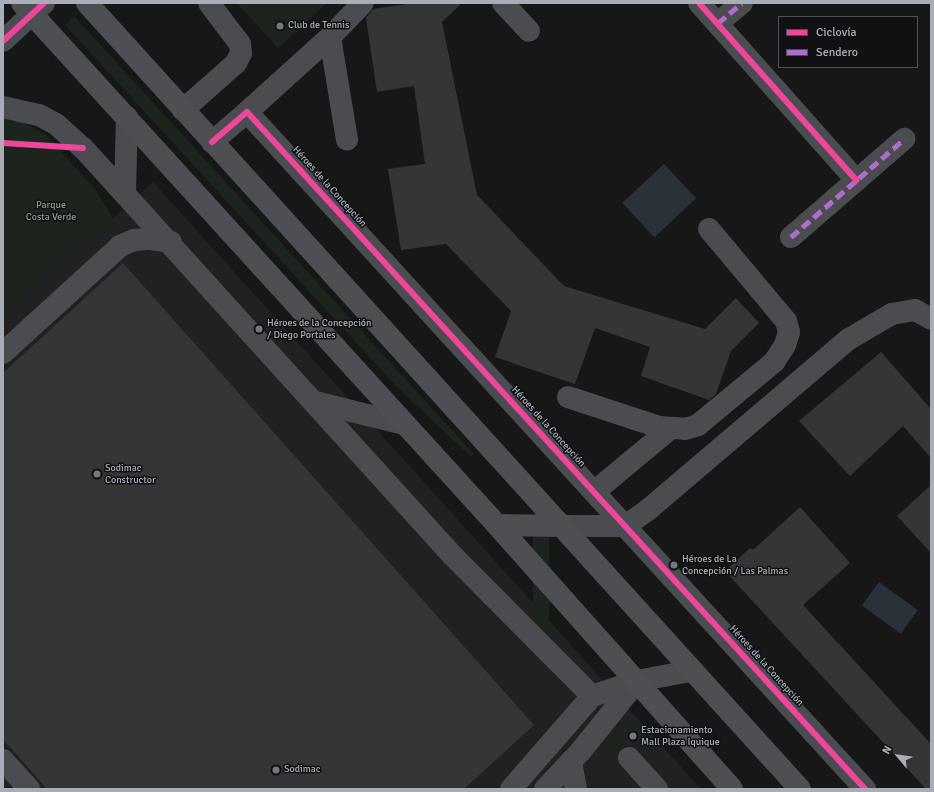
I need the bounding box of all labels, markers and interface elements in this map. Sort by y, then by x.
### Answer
legend [778,16,918,68]
place label: Club de Tennis [288,20,349,32]
marker: Club de Tennis [275,21,285,31]
text: Ciclovía [816,25,857,40]
text: Sendero [816,45,858,60]
street label: Héroes de la Concepción [290,144,368,230]
park label: Parque Costa Verde [26,199,76,222]
place label: Héroes de la Concepción / Diego Portales [267,317,372,340]
marker: Héroes de la Concepción / Diego Portales [254,324,264,334]
street label: Héroes de la Concepción [509,384,587,470]
place label: Sodimac Constructor [105,462,156,486]
marker: Sodimac Constructor [92,469,102,479]
place label: Héroes de La Concepción / Las Palmas [682,553,788,576]
marker: Héroes de La Concepción / Las Palmas [669,560,679,570]
street label: Héroes de la Concepción [727,623,805,709]
place label: Estacionamiento Mall Plaza Iquique [641,724,720,748]
marker: Estacionamiento Mall Plaza Iquique [628,731,638,741]
north arrow [878,736,918,776]
text: N [880,743,895,756]
place label: Sodimac [284,764,320,776]
marker: Sodimac [271,765,281,775]

